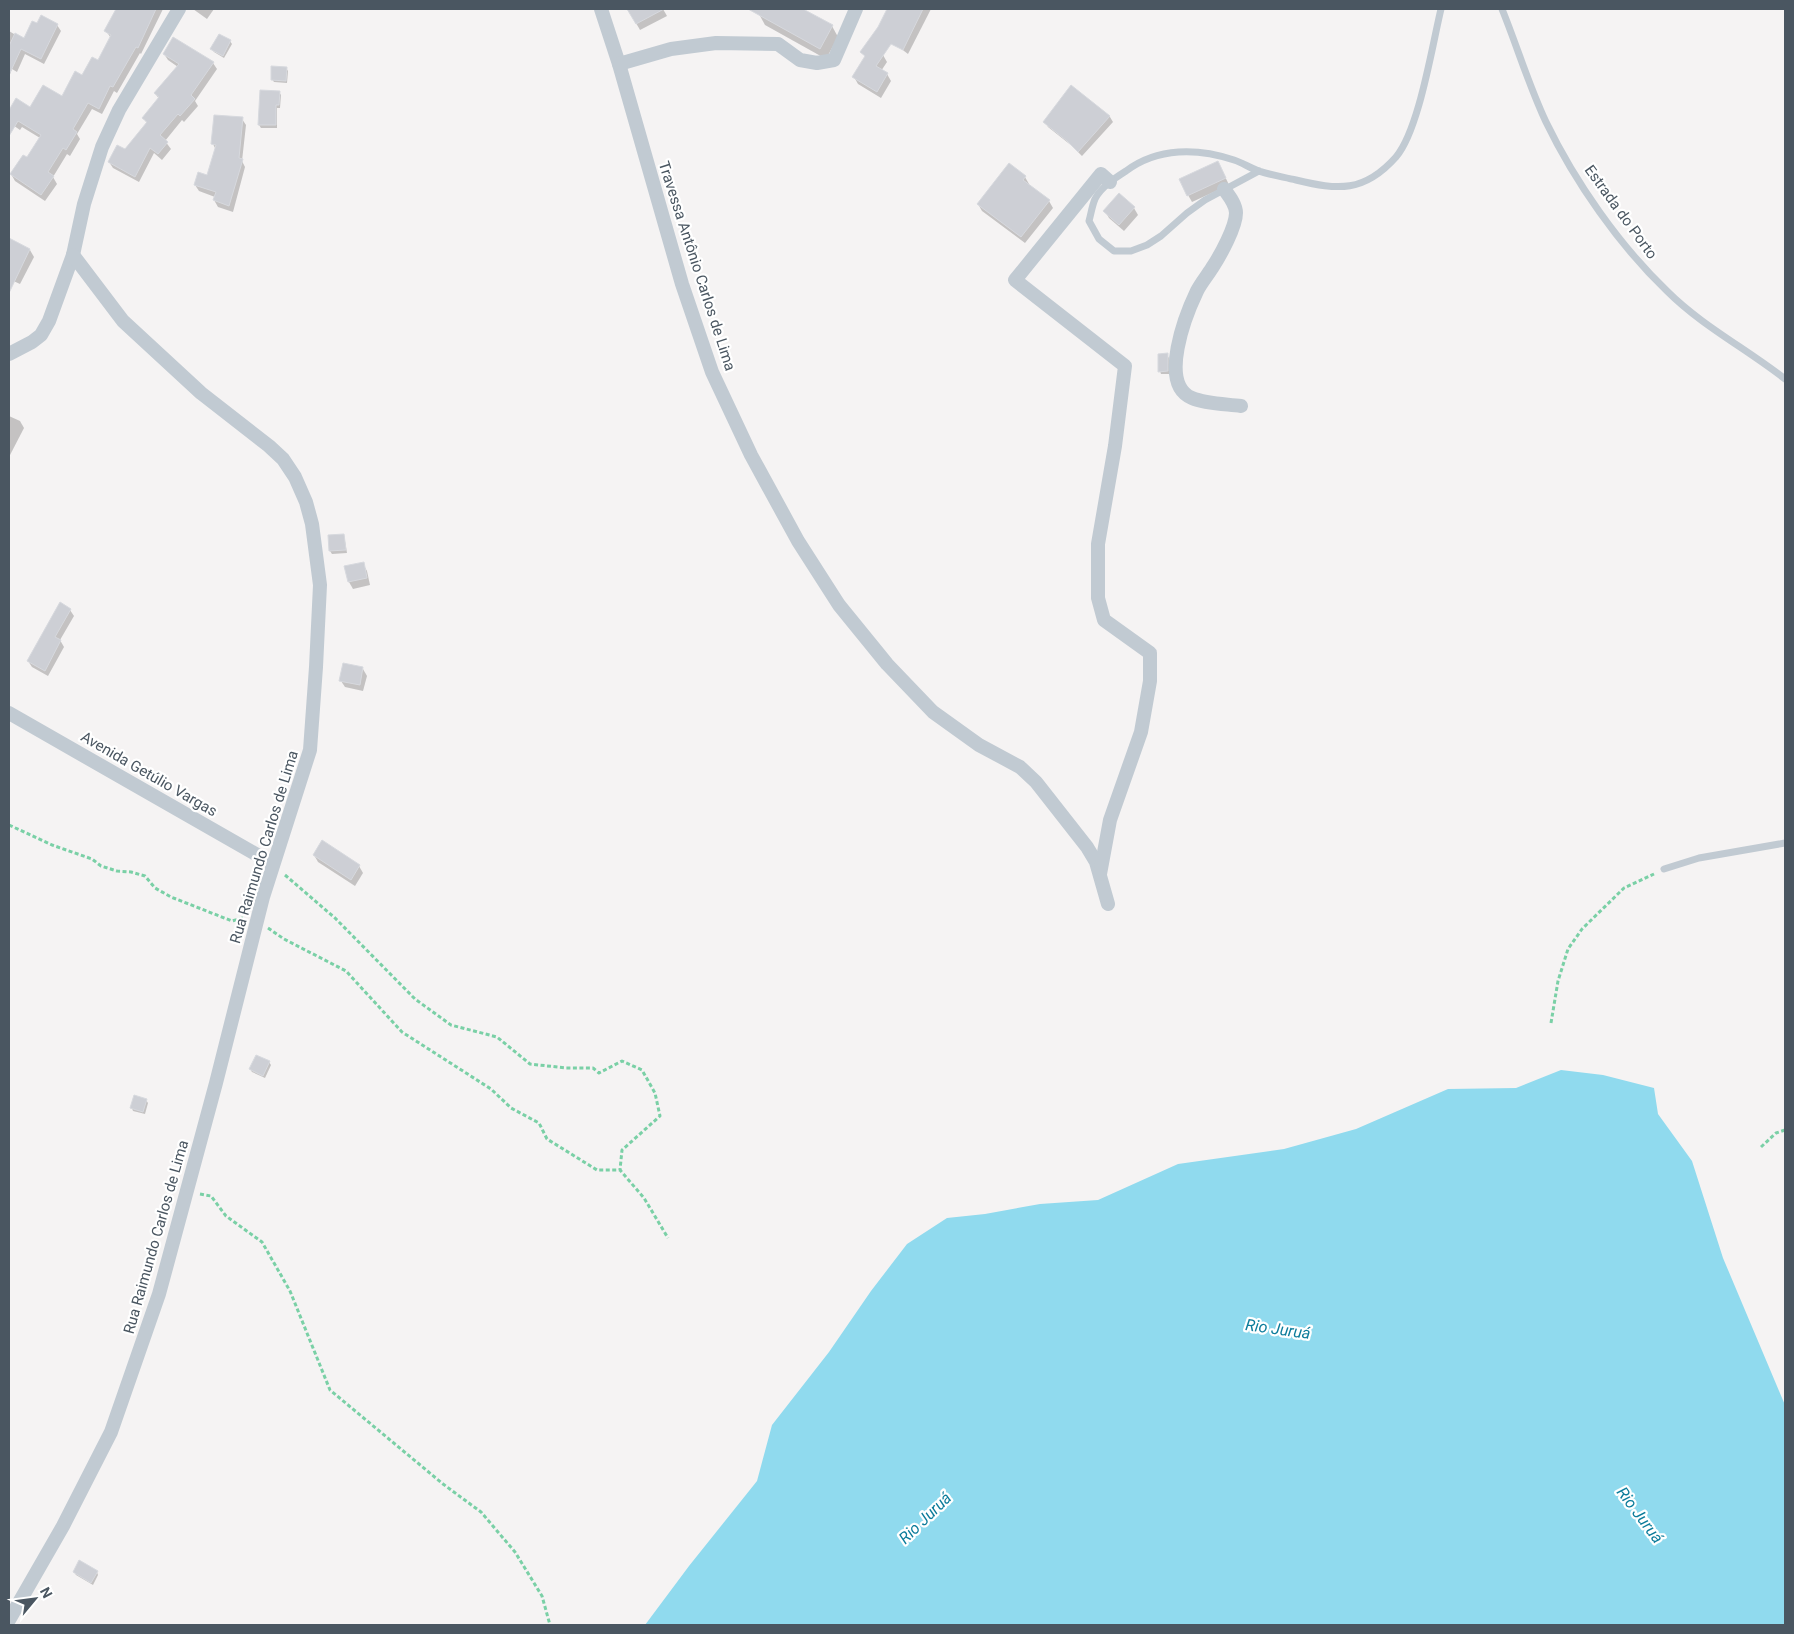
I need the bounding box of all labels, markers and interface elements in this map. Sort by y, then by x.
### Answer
street label: Travessa Antônio Carlos de Lima [655,159,739,373]
street label: Estrada do Porto [1581,161,1661,263]
street label: Avenida Getúlio Vargas [78,728,220,820]
street label: Rua Raimundo Carlos de Lima [226,748,302,946]
street label: Rua Raimundo Carlos de Lima [120,1138,192,1336]
water label: Rio Juruá [1244,1315,1312,1343]
water label: Rio Juruá [1613,1483,1668,1547]
water label: Rio Juruá [895,1488,956,1548]
north arrow [10,1574,60,1624]
text: N [37,1584,56,1601]

